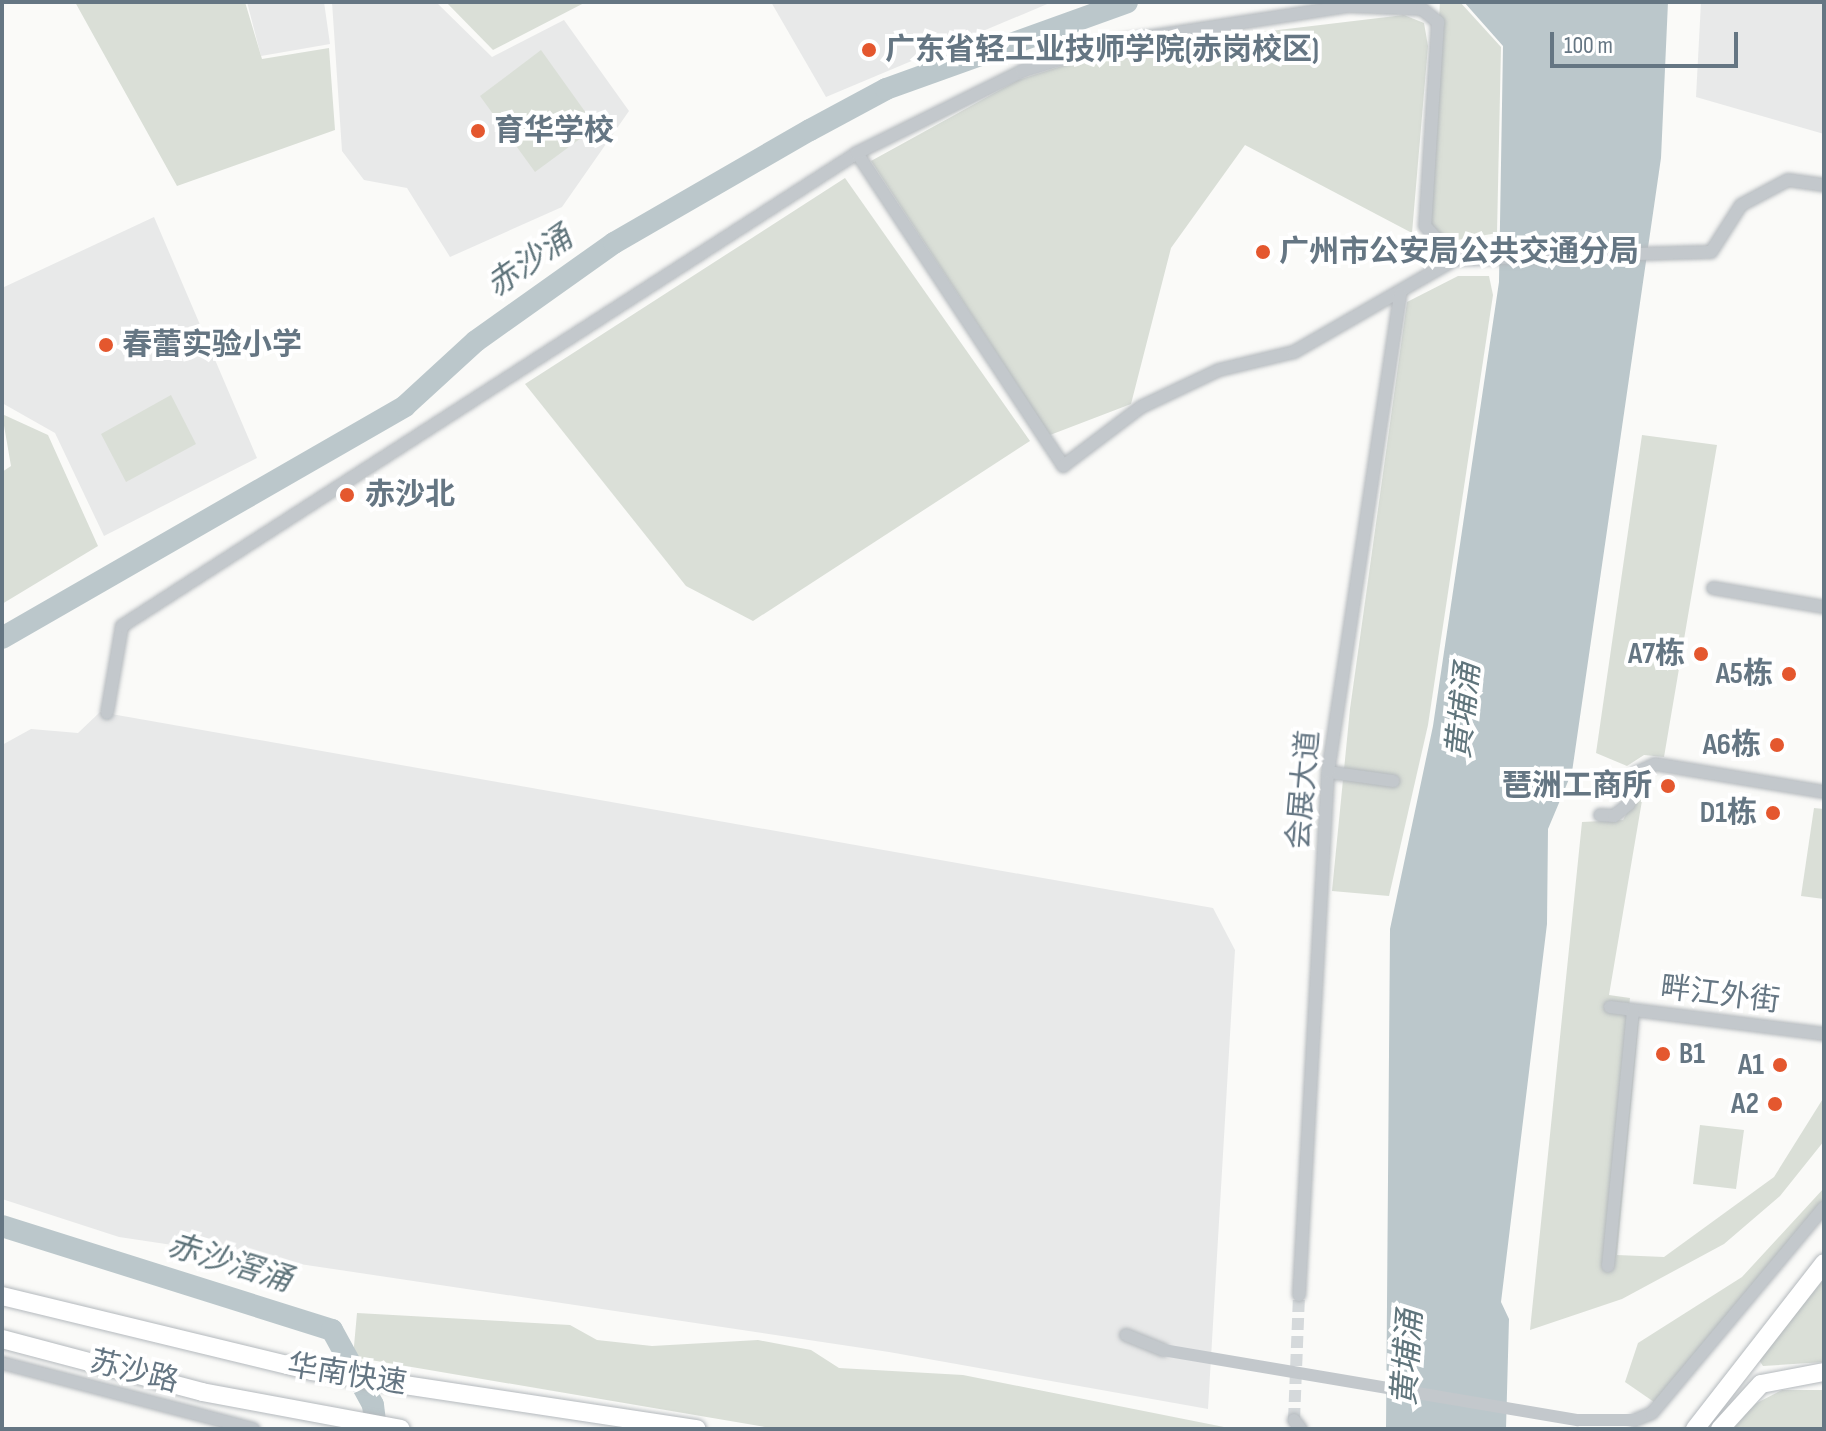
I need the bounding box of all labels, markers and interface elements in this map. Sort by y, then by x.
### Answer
scale bar [1554,16,1742,66]
text: 100 m [1564,31,1613,60]
place label: 广东省轻工业技师学院(赤岗校区) [885,32,1319,68]
marker: 广东省轻工业技师学院(赤岗校区) [860,41,878,59]
place label: 育华学校 [494,113,614,149]
marker: 育华学校 [469,122,487,140]
water label: 赤沙涌 [480,220,580,306]
place label: 广州市公安局公共交通分局 [1279,234,1639,270]
marker: 广州市公安局公共交通分局 [1254,243,1272,261]
place label: 春蕾实验小学 [122,327,302,363]
marker: 春蕾实验小学 [97,336,115,354]
place label: 赤沙北 [365,477,455,513]
marker: 赤沙北 [336,484,358,506]
place label: A7栋 [1628,636,1685,672]
marker: A7栋 [1692,645,1710,663]
place label: A5栋 [1716,656,1773,692]
water label: 黄埔涌 [1441,661,1489,761]
marker: A5栋 [1780,665,1798,683]
place label: A6栋 [1703,727,1761,763]
street label: 会展大道 [1281,729,1327,851]
marker: A6栋 [1768,736,1786,754]
place label: 琶洲工商所 [1502,768,1652,804]
marker: 琶洲工商所 [1659,777,1677,795]
place label: D1栋 [1700,795,1757,831]
marker: D1栋 [1764,804,1782,822]
street label: 畔江外街 [1658,970,1782,1020]
place label: B1 [1679,1036,1705,1072]
marker: B1 [1654,1045,1672,1063]
place label: A1 [1738,1047,1764,1083]
marker: A1 [1771,1056,1789,1074]
place label: A2 [1731,1086,1759,1122]
marker: A2 [1766,1095,1784,1113]
water label: 赤沙滘涌 [162,1227,296,1301]
water label: 黄埔涌 [1386,1309,1432,1407]
street label: 苏沙路 [86,1344,182,1400]
street label: 华南快速 [285,1348,409,1402]

